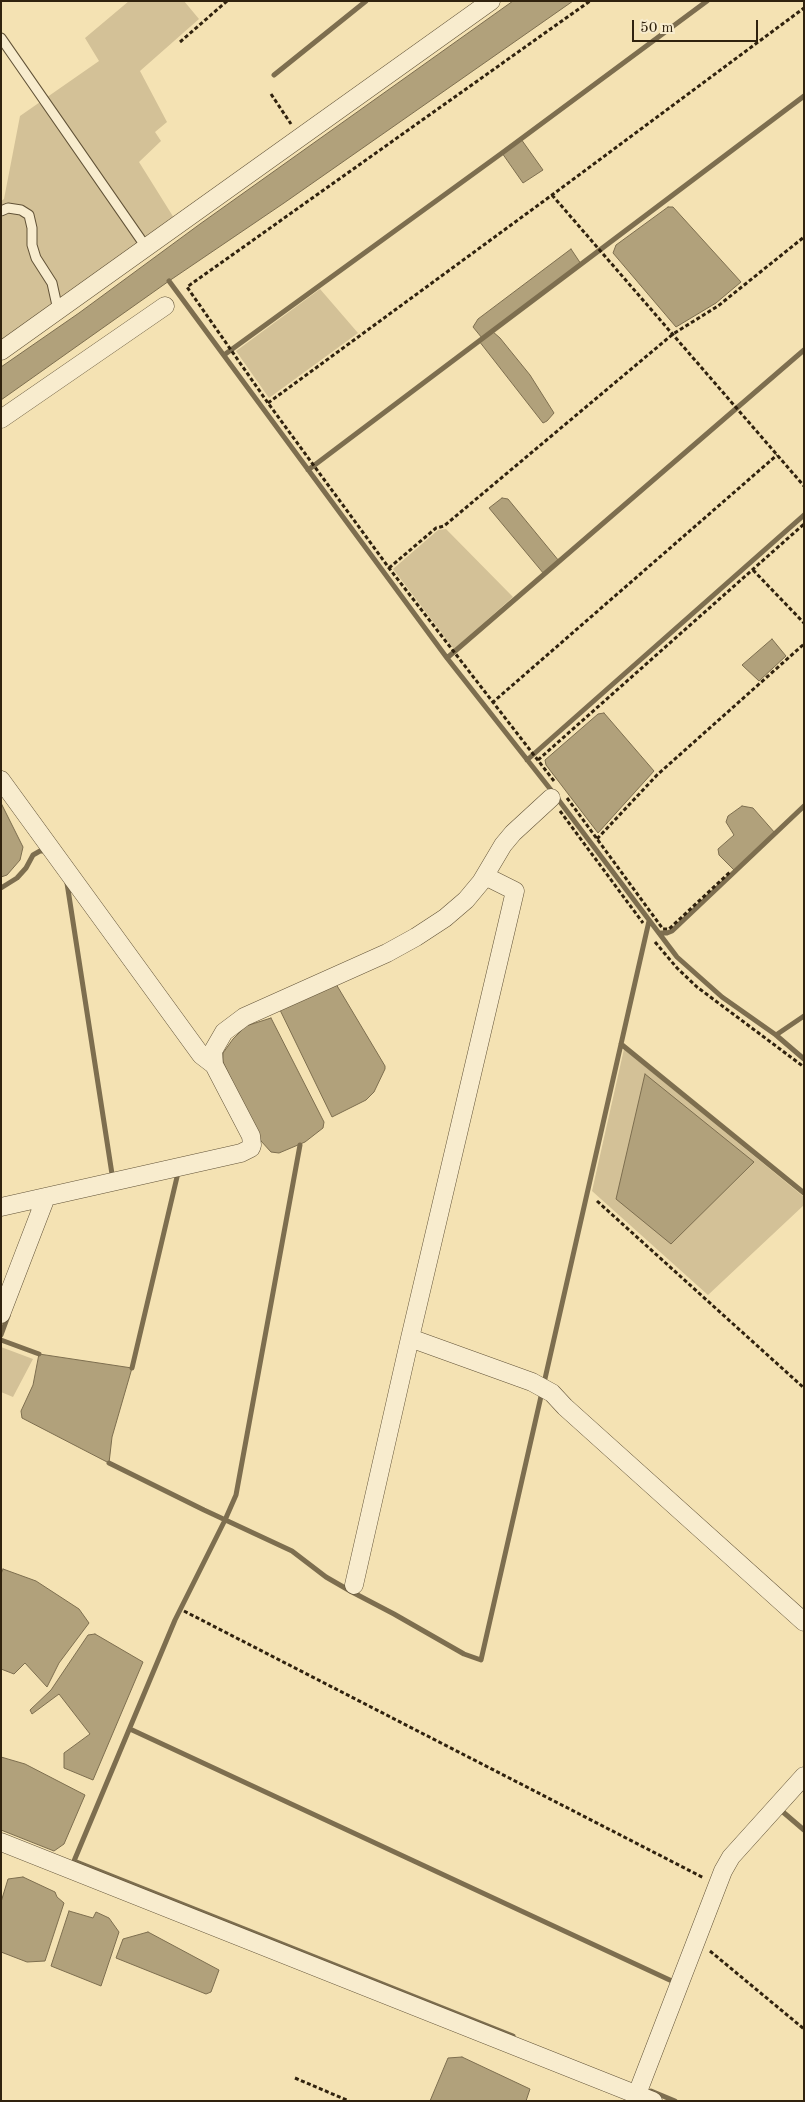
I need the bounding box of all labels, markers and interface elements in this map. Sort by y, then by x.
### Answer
scale bar [635,10,761,42]
text: 50 m [640,21,674,36]

